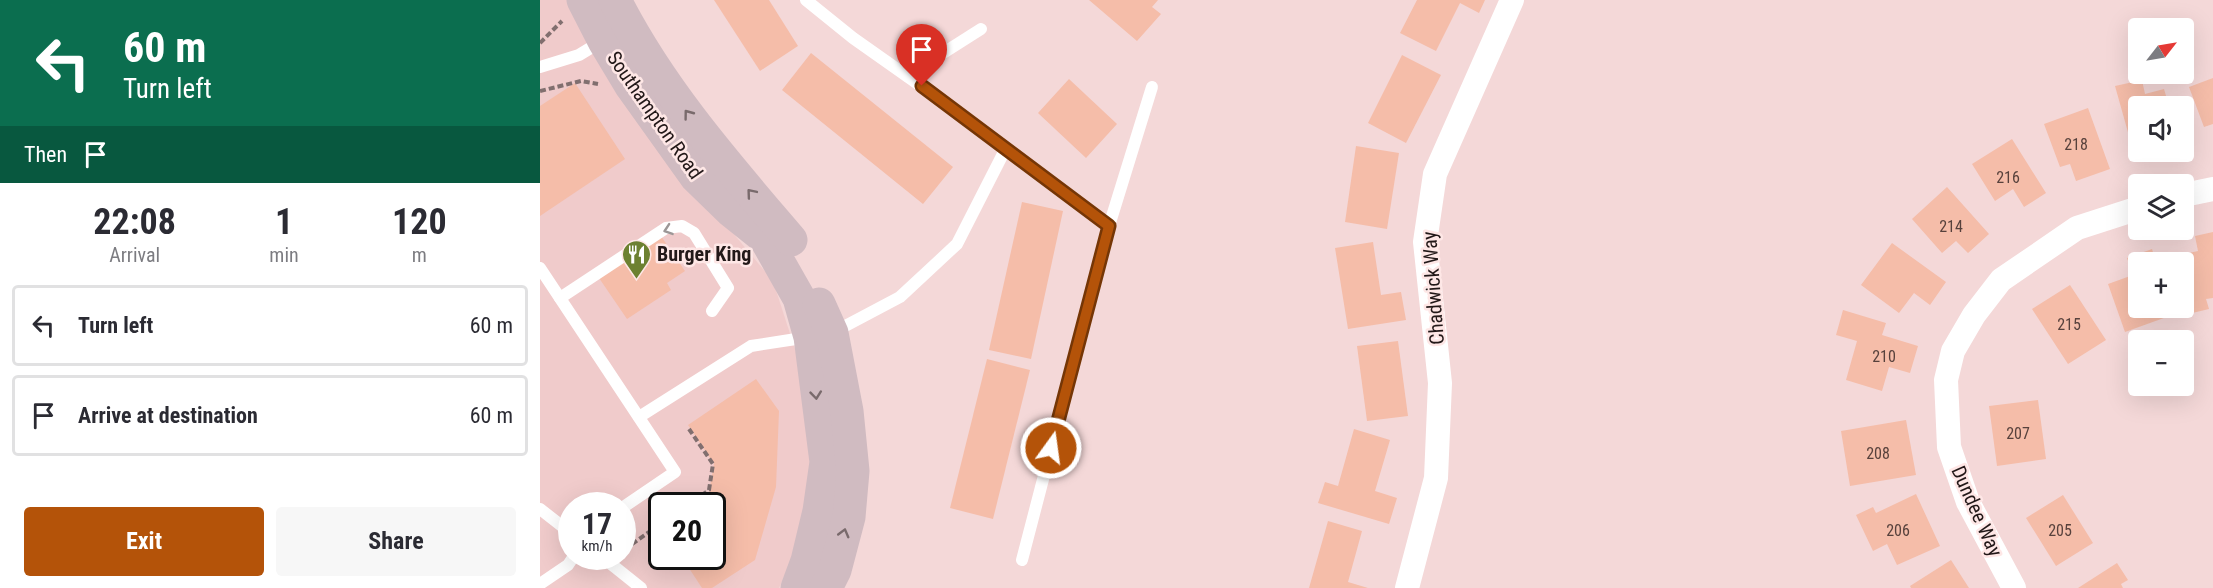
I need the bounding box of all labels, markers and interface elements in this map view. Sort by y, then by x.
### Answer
north arrow [2128,18,2194,84]
map controls [2128,18,2194,396]
text: 60 m [123,23,206,72]
icon: left [24,24,102,102]
pin [896,24,947,86]
icon: arrive [905,33,938,66]
street label: Southampton Road [602,47,708,183]
text: Turn left [123,73,212,105]
button: sound [2128,96,2194,162]
one-way arrow [684,109,695,120]
house number: 218 [2064,135,2088,154]
icon: arrive [79,138,112,171]
text: Then [24,142,67,167]
house number: 216 [1996,168,2020,187]
button: layers [2128,174,2194,240]
one-way arrow [747,189,758,200]
text: 22:08 [93,201,176,243]
text: 1 [275,201,293,243]
text: 120 [392,201,447,243]
house number: 214 [1939,217,1963,236]
one-way arrow [664,222,674,235]
street label: Chadwick Way [1417,230,1449,346]
restaurant icon: Burger King [620,238,652,280]
place label: Burger King [657,242,751,266]
text: Arrival [109,243,160,267]
text: min [269,243,299,267]
text: m [412,243,427,267]
button: + [2128,252,2194,318]
icon: left [27,309,60,342]
text: Turn left [78,313,153,338]
text: 60 m [470,313,513,338]
house number: 215 [2057,315,2081,334]
button: − [2128,330,2194,396]
house number: 210 [1872,347,1896,366]
one-way arrow [810,390,822,400]
icon: arrive [27,399,60,432]
text: Arrive at destination [78,403,258,428]
text: 60 m [470,403,513,428]
position arrow [1019,416,1083,480]
house number: 207 [2006,424,2030,443]
house number: 208 [1866,444,1890,463]
street label: Dundee Way [1946,462,2008,560]
speed limit sign: 20 [648,492,726,570]
text: 17 [582,506,612,541]
button: Exit [24,507,264,576]
button: Share [276,507,516,576]
house number: 206 [1886,521,1910,540]
house number: 205 [2048,521,2072,540]
one-way arrow [837,528,850,538]
text: km/h [582,537,612,555]

